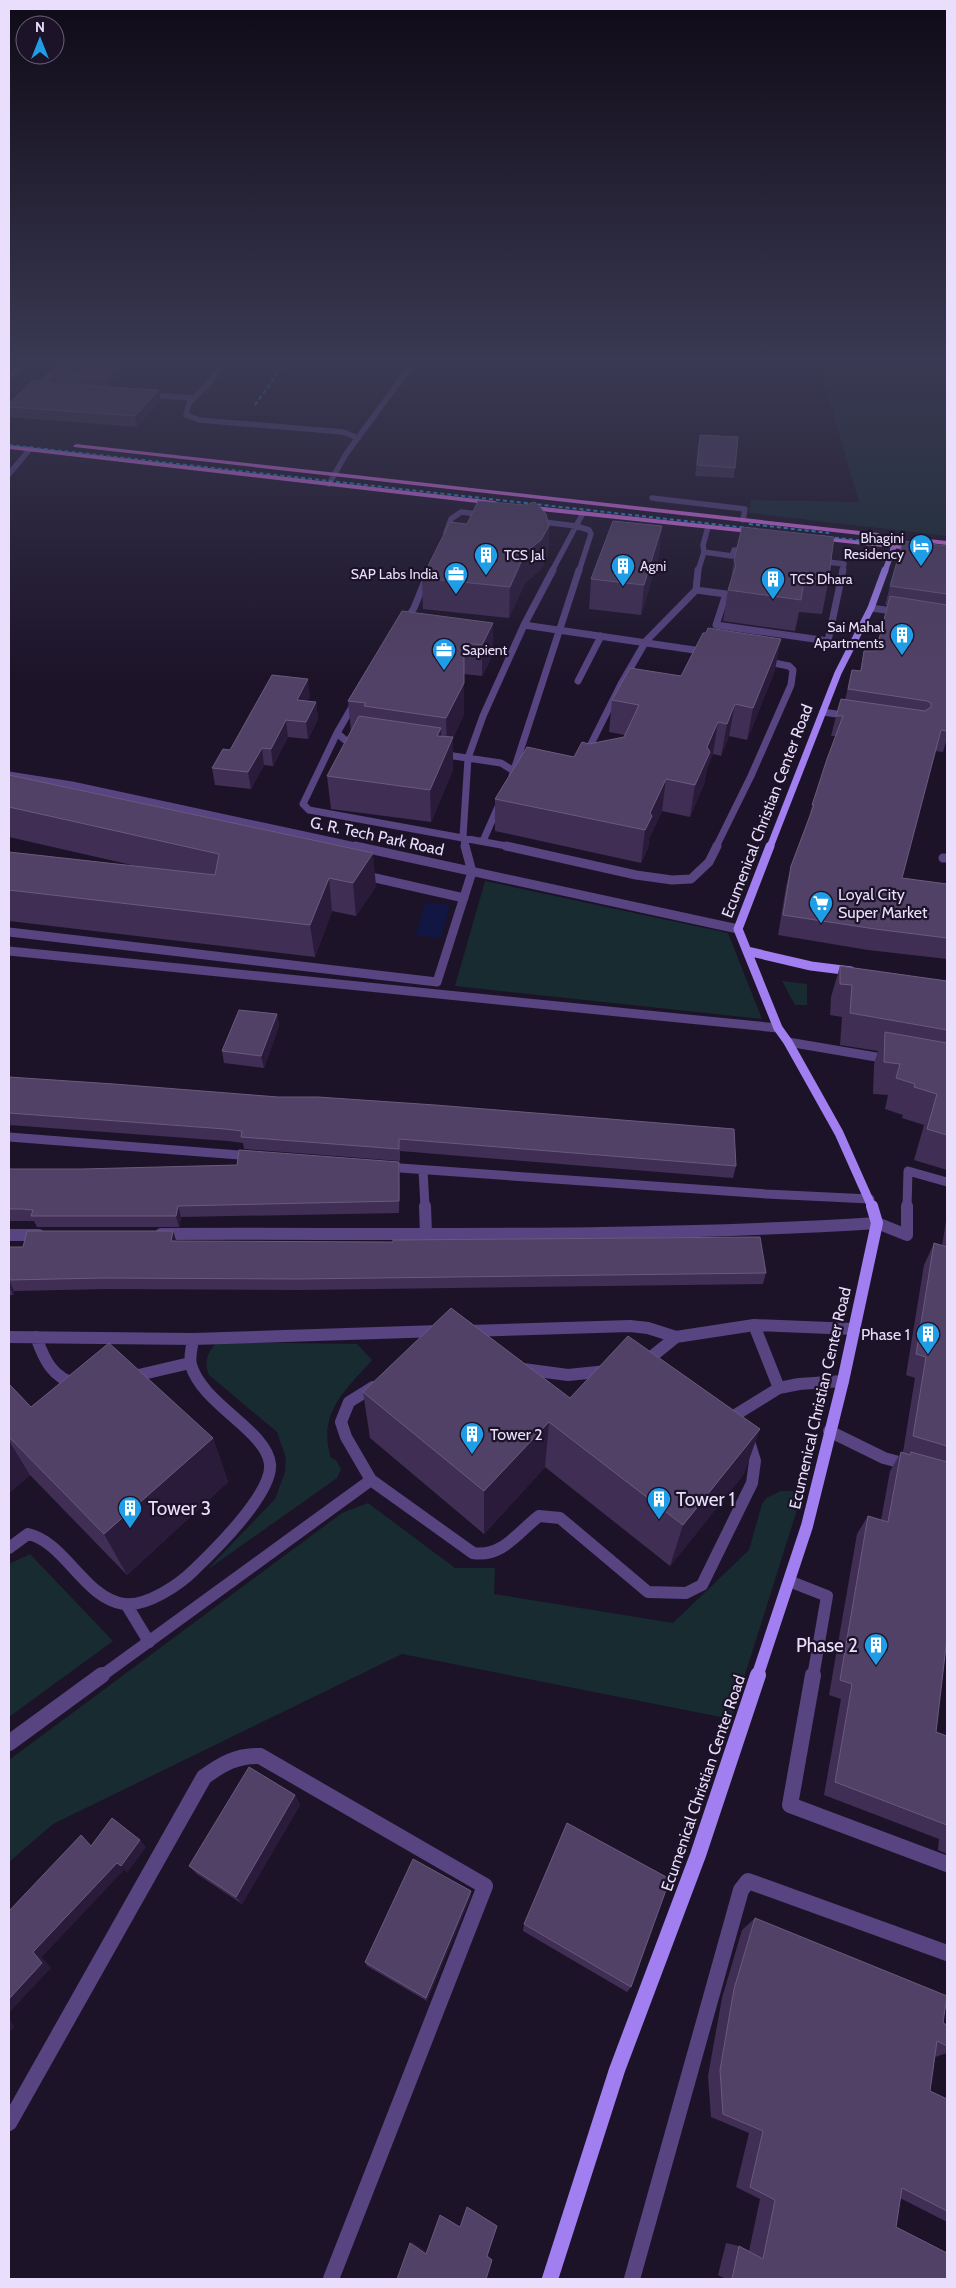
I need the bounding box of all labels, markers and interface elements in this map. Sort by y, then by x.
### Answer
north arrow [15,15,65,65]
text: N [35,18,45,36]
place label: Bhagini Residency [844,529,904,563]
hotel icon: Bhagini Residency [908,533,934,567]
building icon: TCS Jal [473,542,499,576]
place label: TCS Jal [504,546,545,564]
building icon: Agni [610,553,636,587]
place label: Agni [640,557,666,575]
office icon: SAP Labs India [443,561,469,595]
place label: SAP Labs India [351,565,438,583]
building icon: TCS Dhara [760,566,786,600]
place label: TCS Dhara [790,570,853,588]
place label: Sai Mahal Apartments [814,618,885,652]
building icon: Sai Mahal Apartments [889,622,915,656]
office icon: Sapient [431,637,457,671]
place label: Sapient [462,641,508,659]
street label: Ecumenical Christian Center Road [717,702,817,920]
street label: G. R. Tech Park Road [308,813,446,859]
place label: Loyal City Super Market [838,885,928,922]
supermarket icon: Loyal City Super Market [808,890,834,924]
street label: Ecumenical Christian Center Road [785,1285,855,1511]
building icon: Phase 1 [915,1321,941,1355]
place label: Phase 1 [861,1325,910,1344]
building icon: Tower 2 [459,1421,485,1455]
place label: Tower 2 [490,1425,543,1444]
building icon: Tower 1 [646,1486,672,1520]
place label: Tower 1 [676,1488,735,1511]
building icon: Tower 3 [117,1495,143,1529]
place label: Tower 3 [148,1497,211,1520]
building icon: Phase 2 [863,1632,889,1666]
place label: Phase 2 [796,1634,858,1657]
street label: Ecumenical Christian Center Road [657,1672,749,1894]

